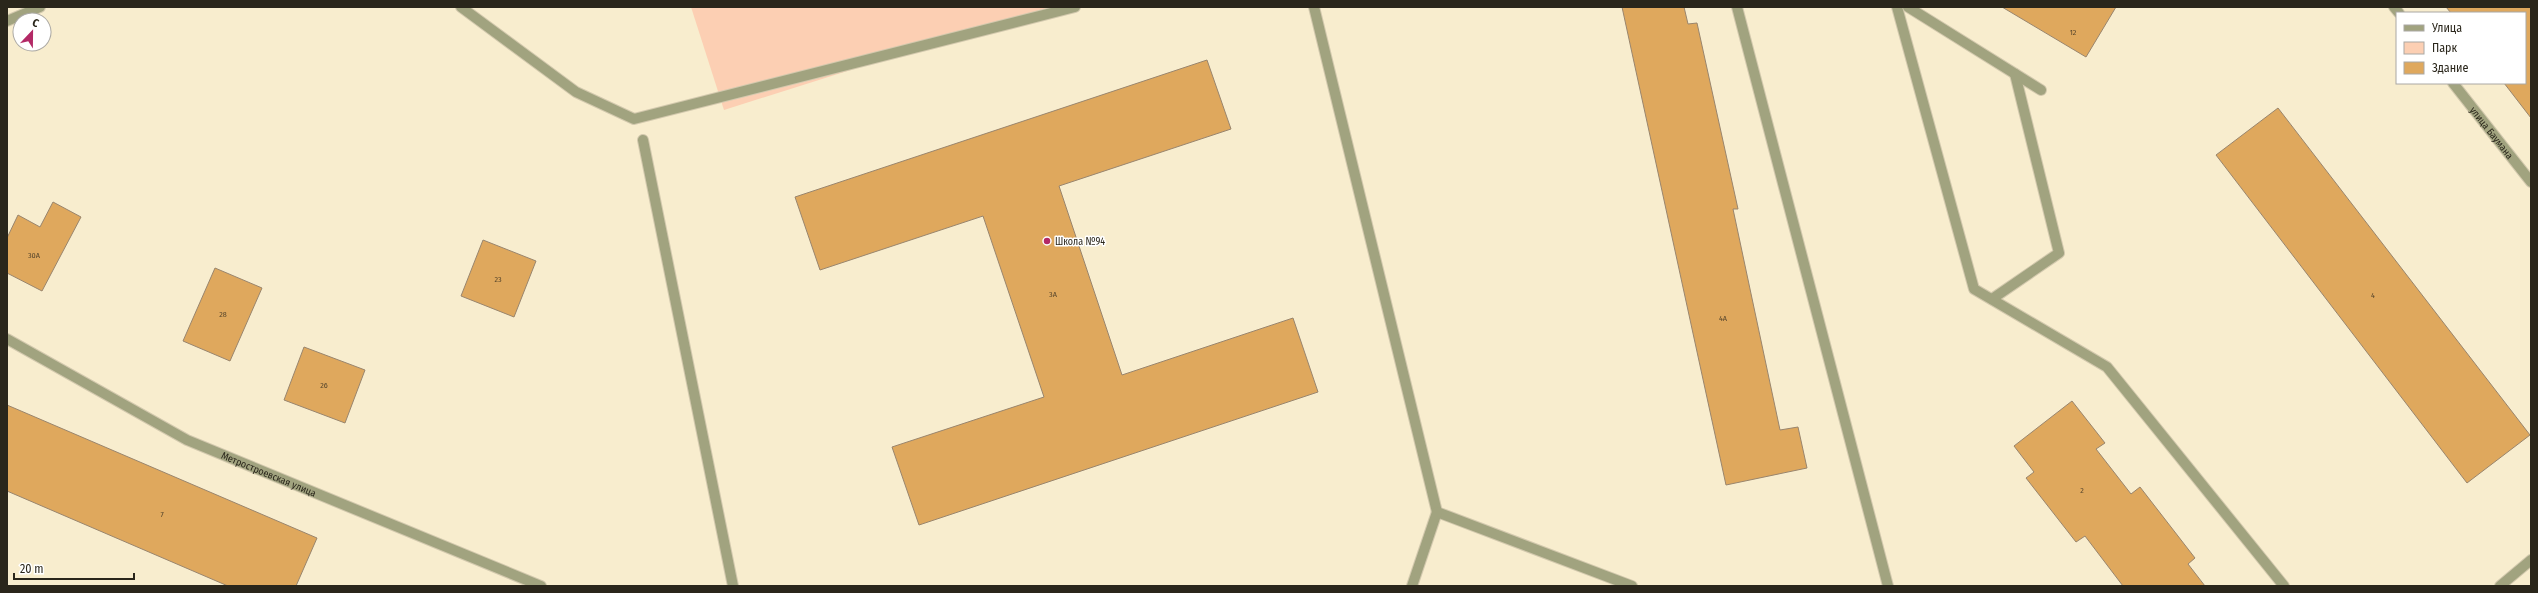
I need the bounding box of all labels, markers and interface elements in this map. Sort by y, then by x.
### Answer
north arrow [12,12,52,52]
legend [2396,12,2526,84]
text: С [30,16,41,30]
text: Улица [2431,21,2462,35]
house number: 12 [2070,28,2077,37]
text: Парк [2432,41,2458,55]
text: Здание [2432,61,2468,75]
street label: улица Баумана [2467,105,2516,162]
marker: Школа №94 [1042,236,1052,246]
place label: Школа №94 [1055,236,1105,248]
house number: 30А [28,251,41,260]
house number: 23 [494,275,502,284]
house number: 3А [1049,290,1058,299]
house number: 4 [2371,291,2375,300]
house number: 28 [219,310,227,319]
house number: 4А [1719,314,1728,323]
house number: 26 [320,381,328,390]
street label: Метростроевская улица [219,450,318,500]
house number: 2 [2080,486,2084,495]
house number: 7 [160,510,164,519]
scale bar [14,555,134,581]
text: 20 m [20,562,44,576]

